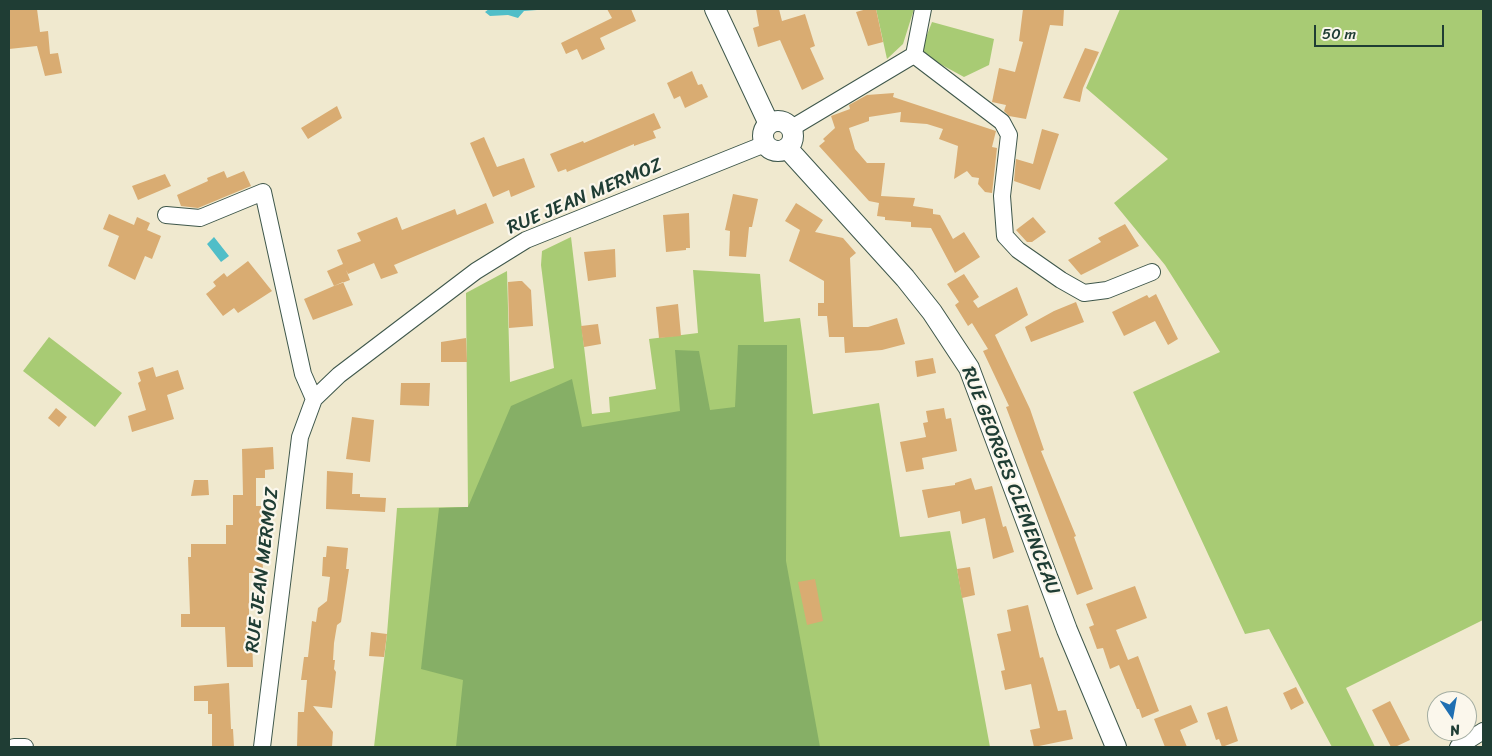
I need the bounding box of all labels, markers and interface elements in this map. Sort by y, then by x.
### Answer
scale bar [1317,15,1447,47]
text: 50 m [1322,21,1356,47]
street label: RUE JEAN MERMOZ [504,154,666,240]
street label: RUE GEORGES CLEMENCEAU [956,364,1064,598]
street label: RUE JEAN MERMOZ [242,486,284,654]
north arrow [1427,691,1477,741]
text: N [1448,717,1462,743]

